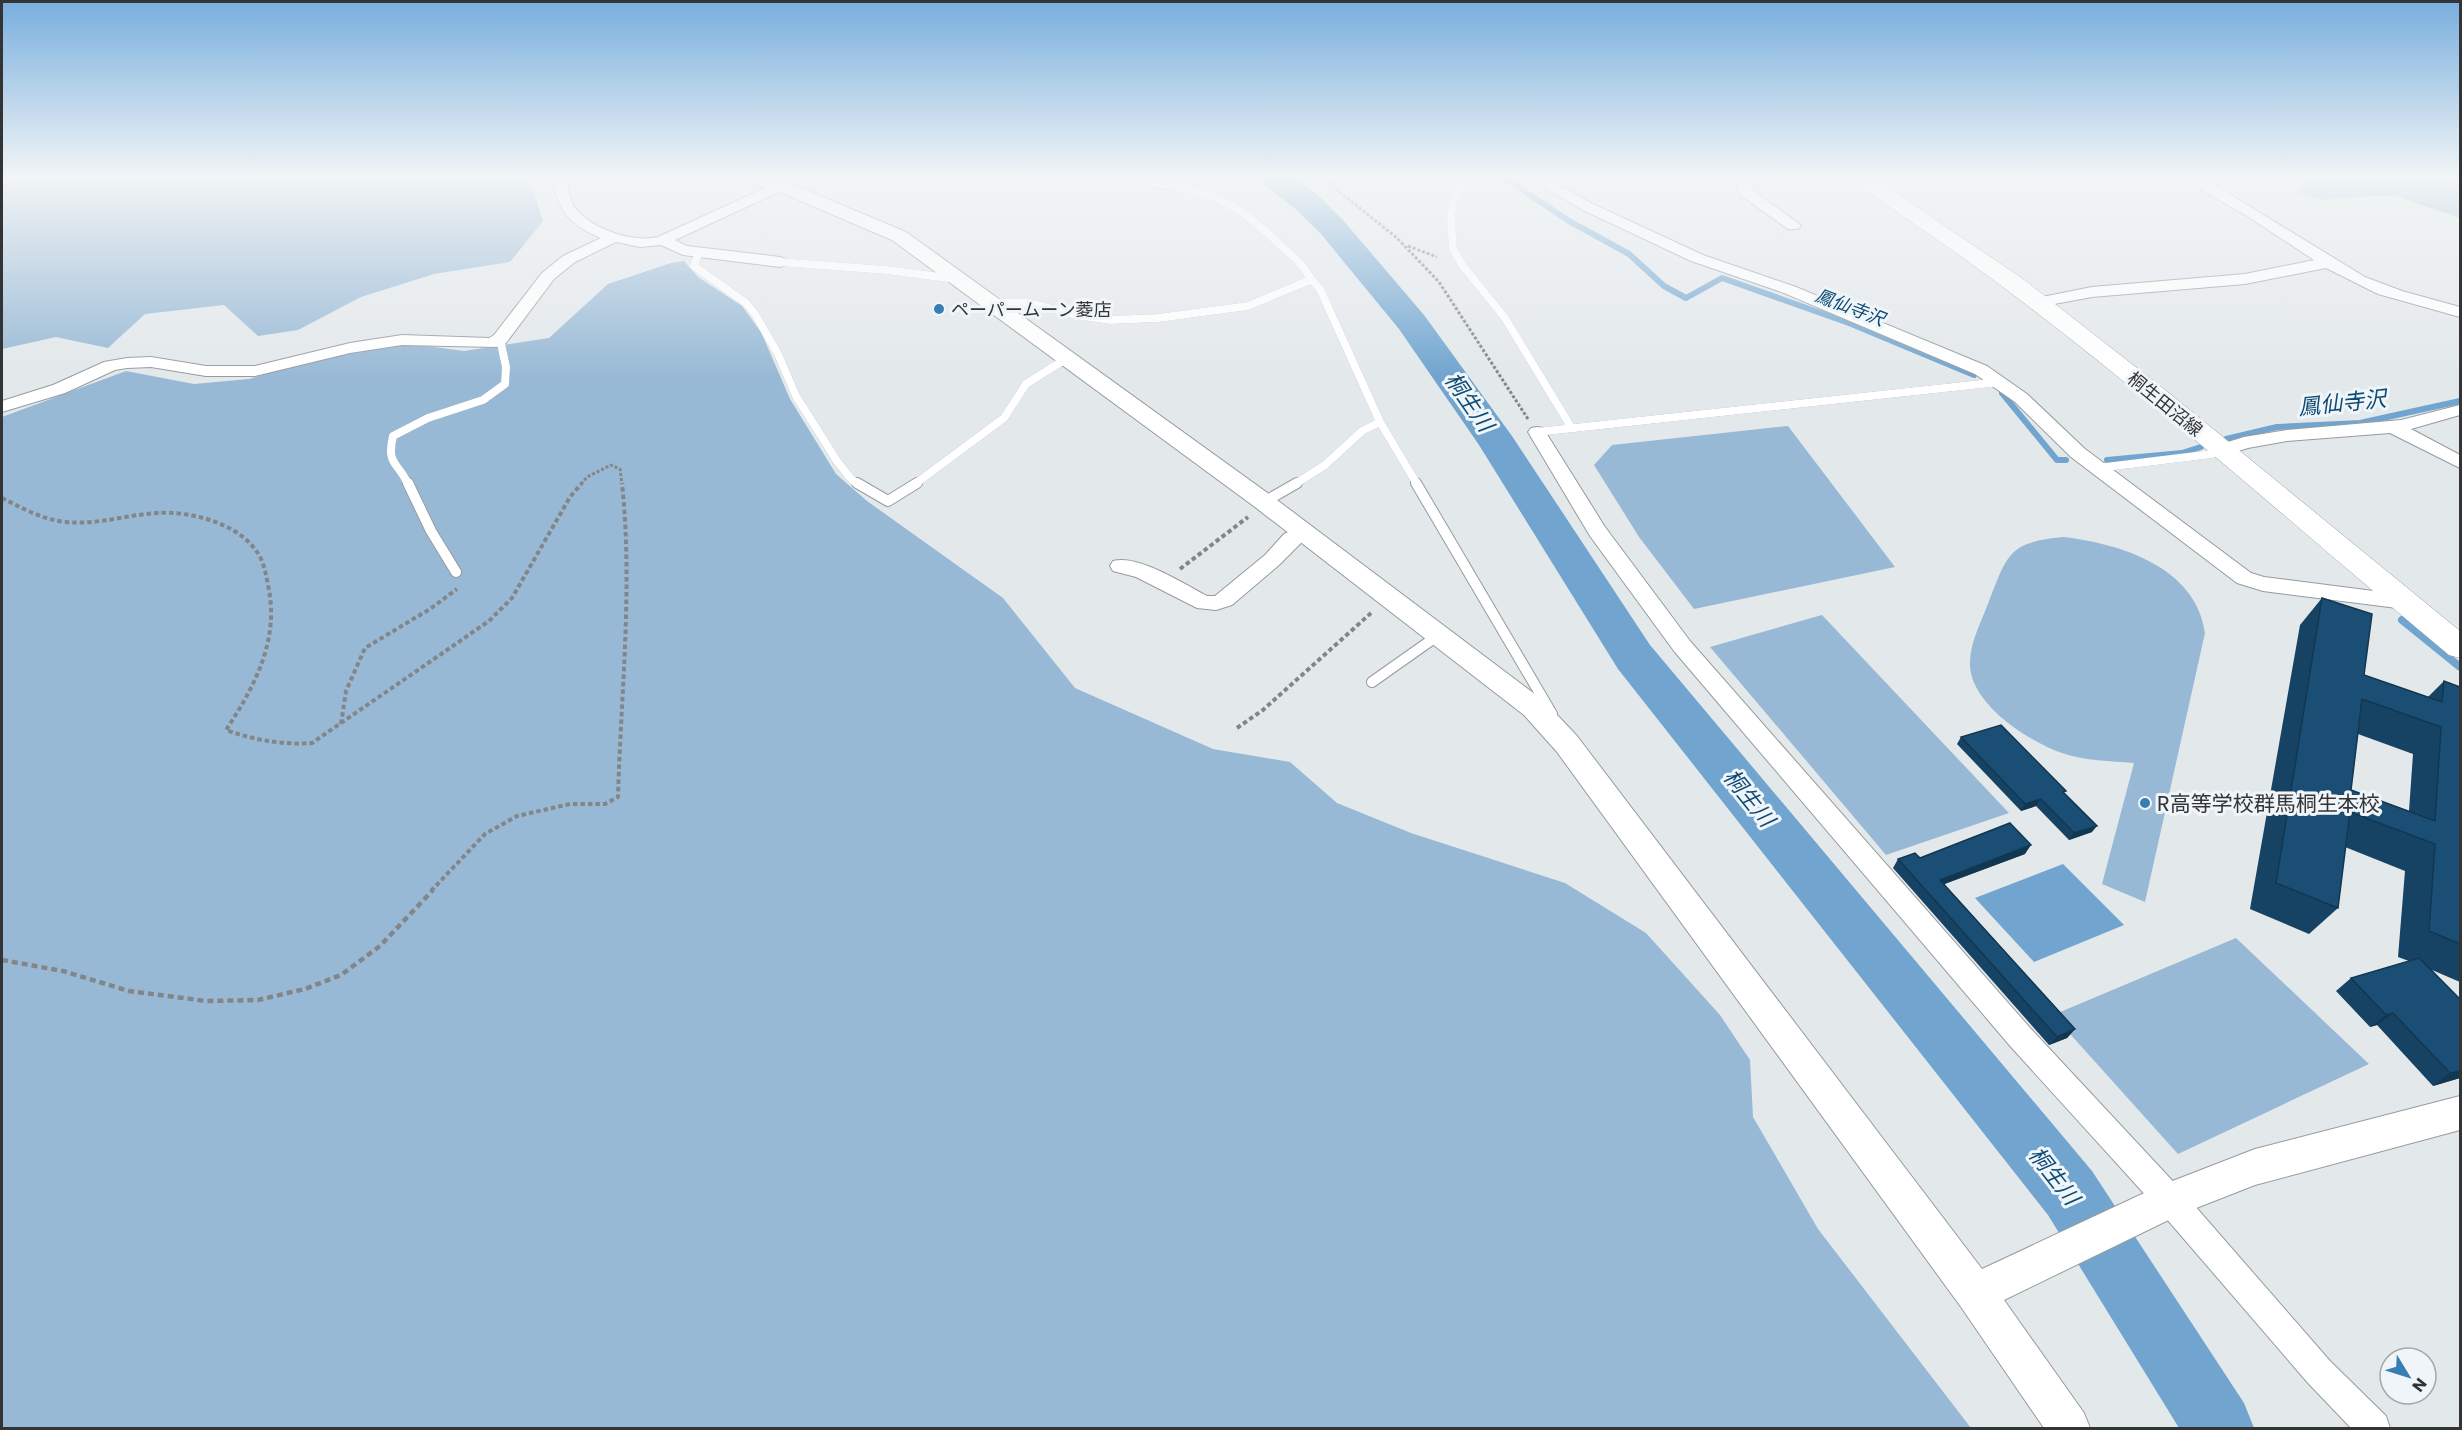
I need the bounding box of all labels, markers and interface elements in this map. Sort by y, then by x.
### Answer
water label: 鳳仙寺沢 [1812,282,1890,332]
place label: ペーパームーン菱店 [951,297,1111,322]
marker: ペーパームーン菱店 [932,302,946,316]
water label: 桐生川 [1437,366,1502,440]
street label: 桐生田沼線 [2122,366,2208,442]
water label: 鳳仙寺沢 [2297,383,2390,423]
water label: 桐生川 [1716,763,1783,835]
place label: R高等学校群馬桐生本校 [2157,789,2380,818]
marker: R高等学校群馬桐生本校 [2138,796,2152,810]
water label: 桐生川 [2021,1140,2088,1213]
north arrow [2378,1346,2438,1406]
text: N [2407,1373,2432,1397]

